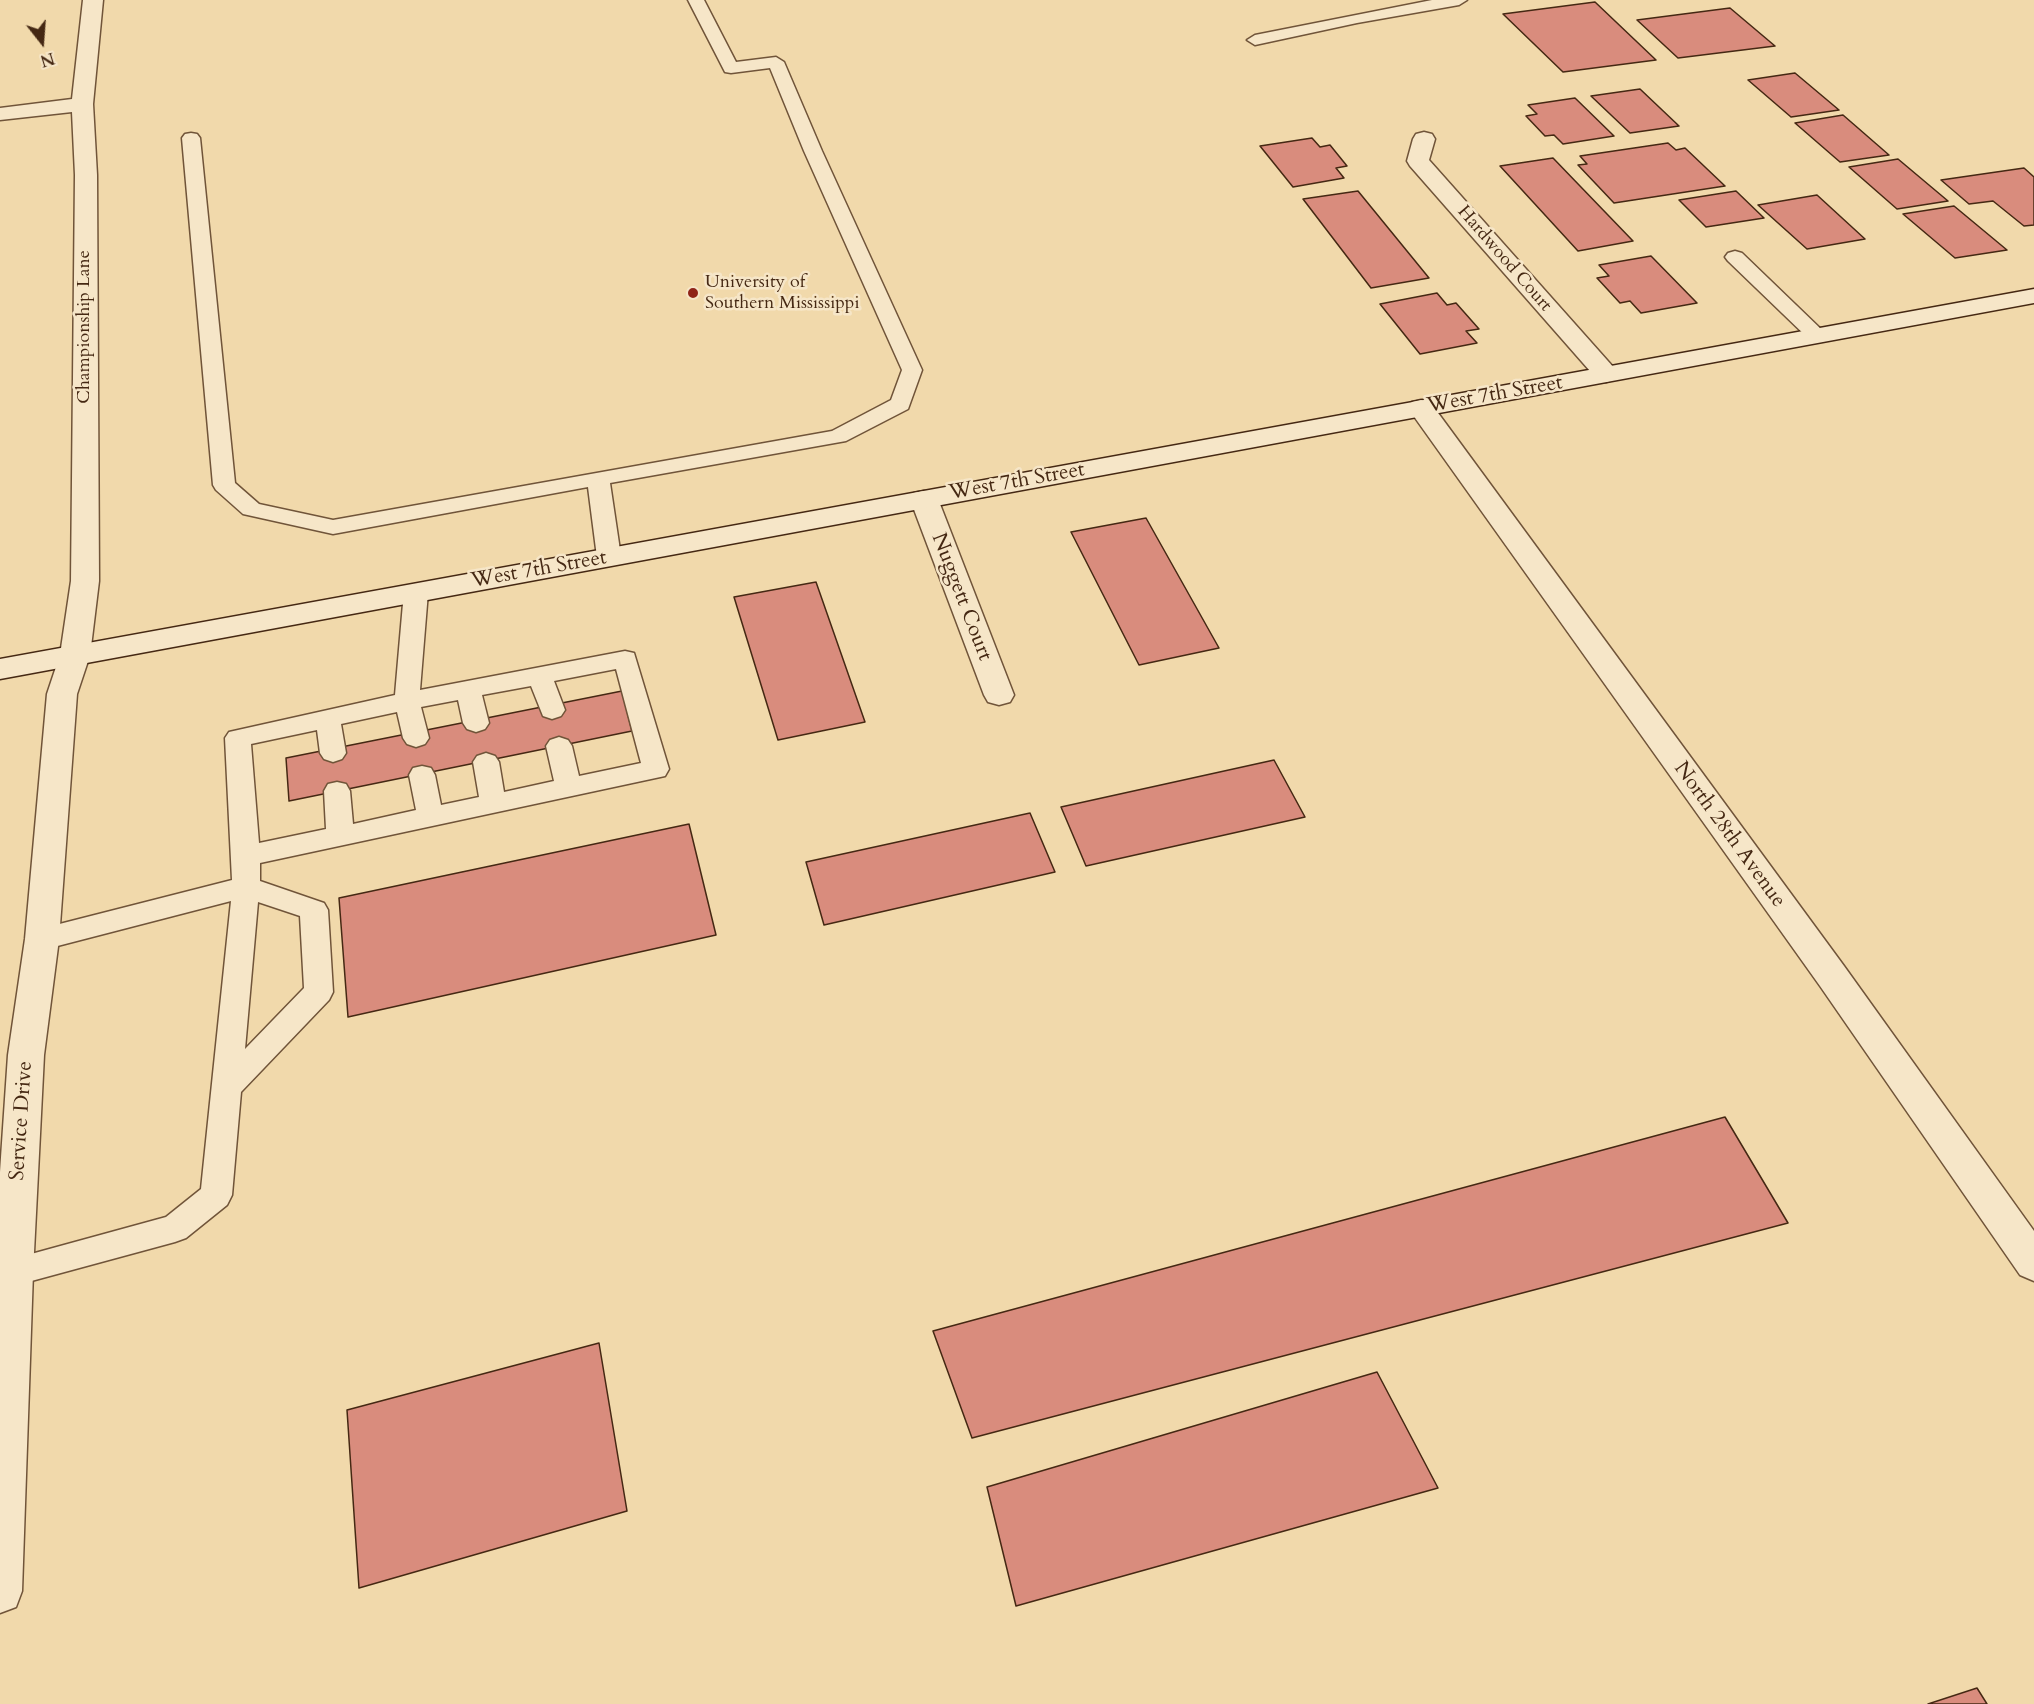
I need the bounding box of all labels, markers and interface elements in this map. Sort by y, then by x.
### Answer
north arrow [12,12,72,72]
text: N [37,47,57,72]
street label: Hardwood Court [1452,202,1556,316]
street label: Championship Lane [74,250,96,404]
place label: University of Southern Mississippi [705,272,859,314]
marker: University of Southern Mississippi [686,286,700,300]
street label: West 7th Street [1425,371,1565,419]
street label: West 7th Street [947,458,1087,506]
street label: Nuggett Court [925,530,997,664]
street label: West 7th Street [469,546,609,594]
street label: North 28th Avenue [1668,757,1790,913]
street label: Service Drive [5,1060,39,1182]

